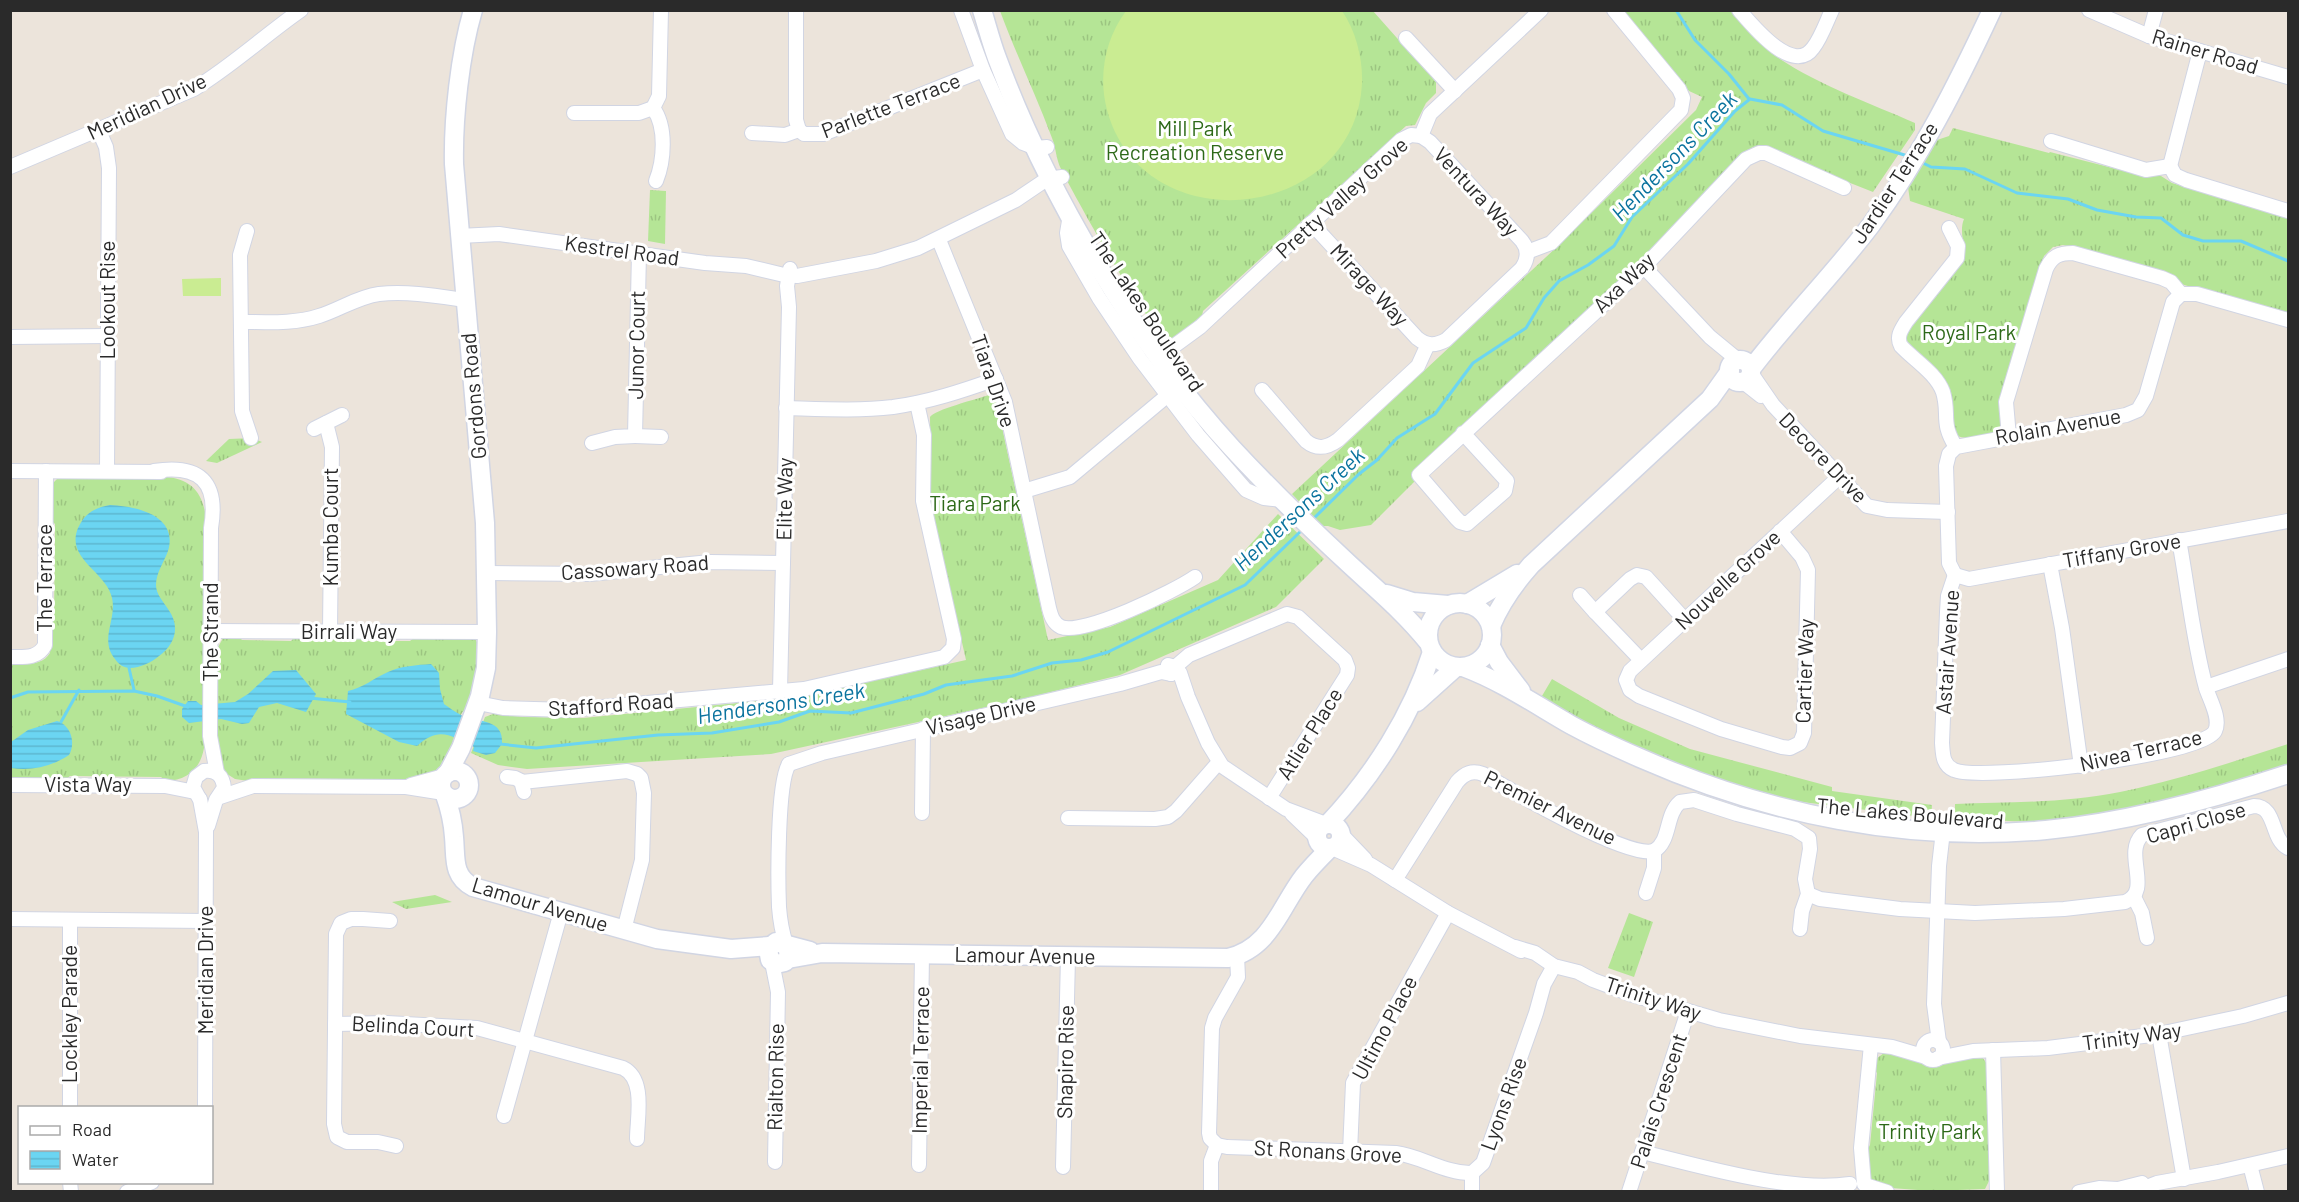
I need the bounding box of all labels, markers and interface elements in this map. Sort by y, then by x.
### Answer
street label: Rainer Road [2149,23,2261,79]
street label: Meridian Drive [83,67,210,144]
street label: Parlette Terrace [818,67,963,143]
water label: Hendersons Creek [1605,85,1742,225]
park label: Mill Park Recreation Reserve [1106,115,1284,164]
street label: Jardier Terrace [1845,117,1942,248]
street label: Pretty Valley Grove [1270,131,1412,263]
street label: Ventura Way [1429,141,1525,241]
street label: The Lakes Boulevard [1084,226,1210,396]
street label: Kestrel Road [563,229,681,270]
street label: Mirage Way [1326,238,1415,330]
street label: Lookout Rise [94,241,119,360]
street label: Axa Way [1587,247,1659,317]
street label: Junor Court [622,290,649,400]
park label: Royal Park [1922,319,2016,344]
street label: Tiara Drive [967,331,1022,430]
street label: Gordons Road [455,332,490,460]
street label: Rolain Avenue [1993,402,2123,449]
street label: Decore Drive [1775,406,1873,507]
water label: Hendersons Creek [1228,441,1369,576]
street label: Elite Way [770,457,797,541]
street label: Kumba Court [317,468,342,586]
park label: Tiara Park [929,490,1021,515]
street label: The Terrace [31,524,56,632]
street label: Nouvelle Grove [1669,524,1785,634]
street label: Tiffany Grove [2061,527,2183,572]
street label: Cassowary Road [560,549,710,584]
street label: The Strand [197,582,222,682]
street label: Astair Avenue [1930,589,1963,715]
street label: Birrali Way [301,618,398,643]
street label: Cartier Way [1789,618,1818,724]
water label: Hendersons Creek [695,676,867,728]
street label: Atlier Place [1271,683,1347,784]
street label: Stafford Road [547,687,674,720]
street label: Visage Drive [923,690,1038,739]
street label: Nivea Terrace [2077,723,2204,776]
street label: Premier Avenue [1481,764,1621,849]
street label: Vista Way [44,771,132,796]
street label: The Lakes Boulevard [1816,792,2005,833]
street label: Capri Close [2143,795,2248,848]
street label: Lamour Avenue [469,871,612,936]
street label: Meridian Drive [192,905,217,1035]
street label: Lamour Avenue [954,941,1096,968]
street label: Lockley Parade [56,945,81,1083]
street label: Trinity Way [1602,970,1705,1025]
street label: Ultimo Place [1346,971,1422,1084]
street label: Imperial Terrace [906,986,933,1134]
street label: Shapiro Rise [1051,1005,1078,1119]
street label: Belinda Court [351,1010,475,1041]
street label: Trinity Way [2081,1016,2183,1055]
street label: Rialton Rise [761,1023,788,1131]
street label: Palais Crescent [1624,1030,1691,1171]
street label: Lyons Rise [1474,1053,1531,1154]
legend [18,1106,213,1184]
text: Road [72,1118,112,1140]
park label: Trinity Park [1878,1118,1982,1143]
street label: St Ronans Grove [1253,1134,1403,1167]
text: Water [72,1148,119,1170]

